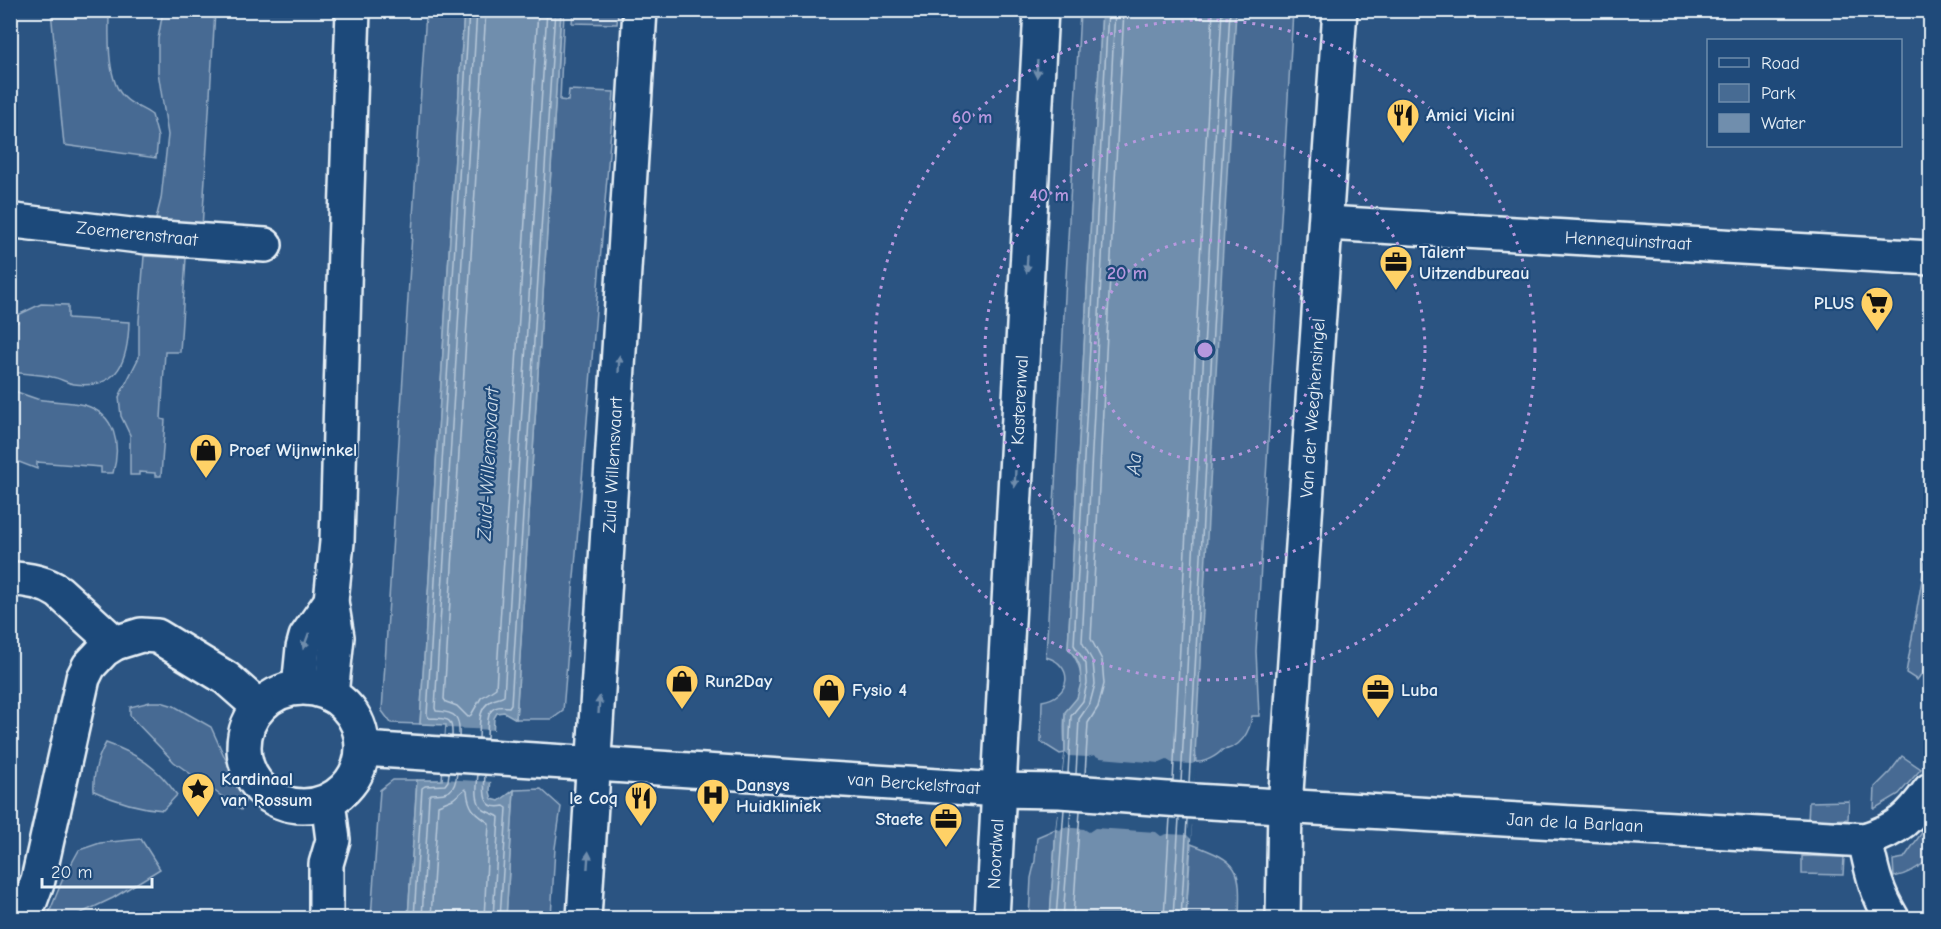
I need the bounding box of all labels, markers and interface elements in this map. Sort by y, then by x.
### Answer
legend [1707,39,1902,147]
text: Road [1761,53,1800,74]
one-way arrow [1033,59,1042,78]
text: Park [1761,83,1796,104]
restaurant icon: Amici Vicini [1385,97,1421,144]
place label: Amici Vicini [1426,105,1515,126]
text: 60 m [952,107,992,128]
text: Water [1761,113,1806,134]
text: 40 m [1029,185,1069,206]
street label: Zoemerenstraat [75,217,200,251]
street label: Hennequinstraat [1564,227,1693,255]
place label: Talent Uitzendbureau [1419,242,1530,284]
office icon: Talent Uitzendbureau [1378,244,1414,291]
one-way arrow [1022,254,1031,273]
text: 20 m [1107,263,1147,284]
supermarket icon: PLUS [1859,285,1895,332]
place label: PLUS [1814,293,1854,314]
street label: Van der Weeghensingel [1296,317,1330,499]
centre of rings [1195,340,1215,360]
one-way arrow [614,355,624,374]
street label: Kasterenwal [1007,355,1033,445]
water label: Zuid-Willemsvaart [472,385,504,542]
street label: Zuid Willemsvaart [599,396,627,534]
shop icon: Proef Wijnwinkel [188,432,224,479]
place label: Proef Wijnwinkel [229,440,357,461]
water label: Aa [1122,452,1146,477]
one-way arrow [1011,470,1020,489]
one-way arrow [301,632,310,650]
shop icon: Run2Day [664,663,700,710]
place label: Run2Day [705,671,773,692]
shop icon: Fysio 4 [811,672,847,719]
office icon: Luba [1360,672,1396,719]
place label: Fysio 4 [852,680,907,701]
place label: Luba [1401,680,1438,701]
one-way arrow [594,696,603,715]
place label: Kardinaal van Rossum [220,769,312,811]
street label: van Berckelstraat [846,769,982,799]
place icon: Kardinaal van Rossum [180,771,216,818]
place label: Dansys Huidkliniek [736,775,821,817]
hospital icon: Dansys Huidkliniek [695,777,731,824]
restaurant icon: le Coq [623,780,659,827]
place label: le Coq [569,788,618,809]
office icon: Staete [928,801,964,848]
place label: Staete [875,809,923,830]
street label: Jan de la Barlaan [1506,809,1644,837]
street label: Noordwal [984,818,1008,890]
scale bar [42,851,152,889]
one-way arrow [583,851,593,870]
text: 20 m [51,862,92,883]

